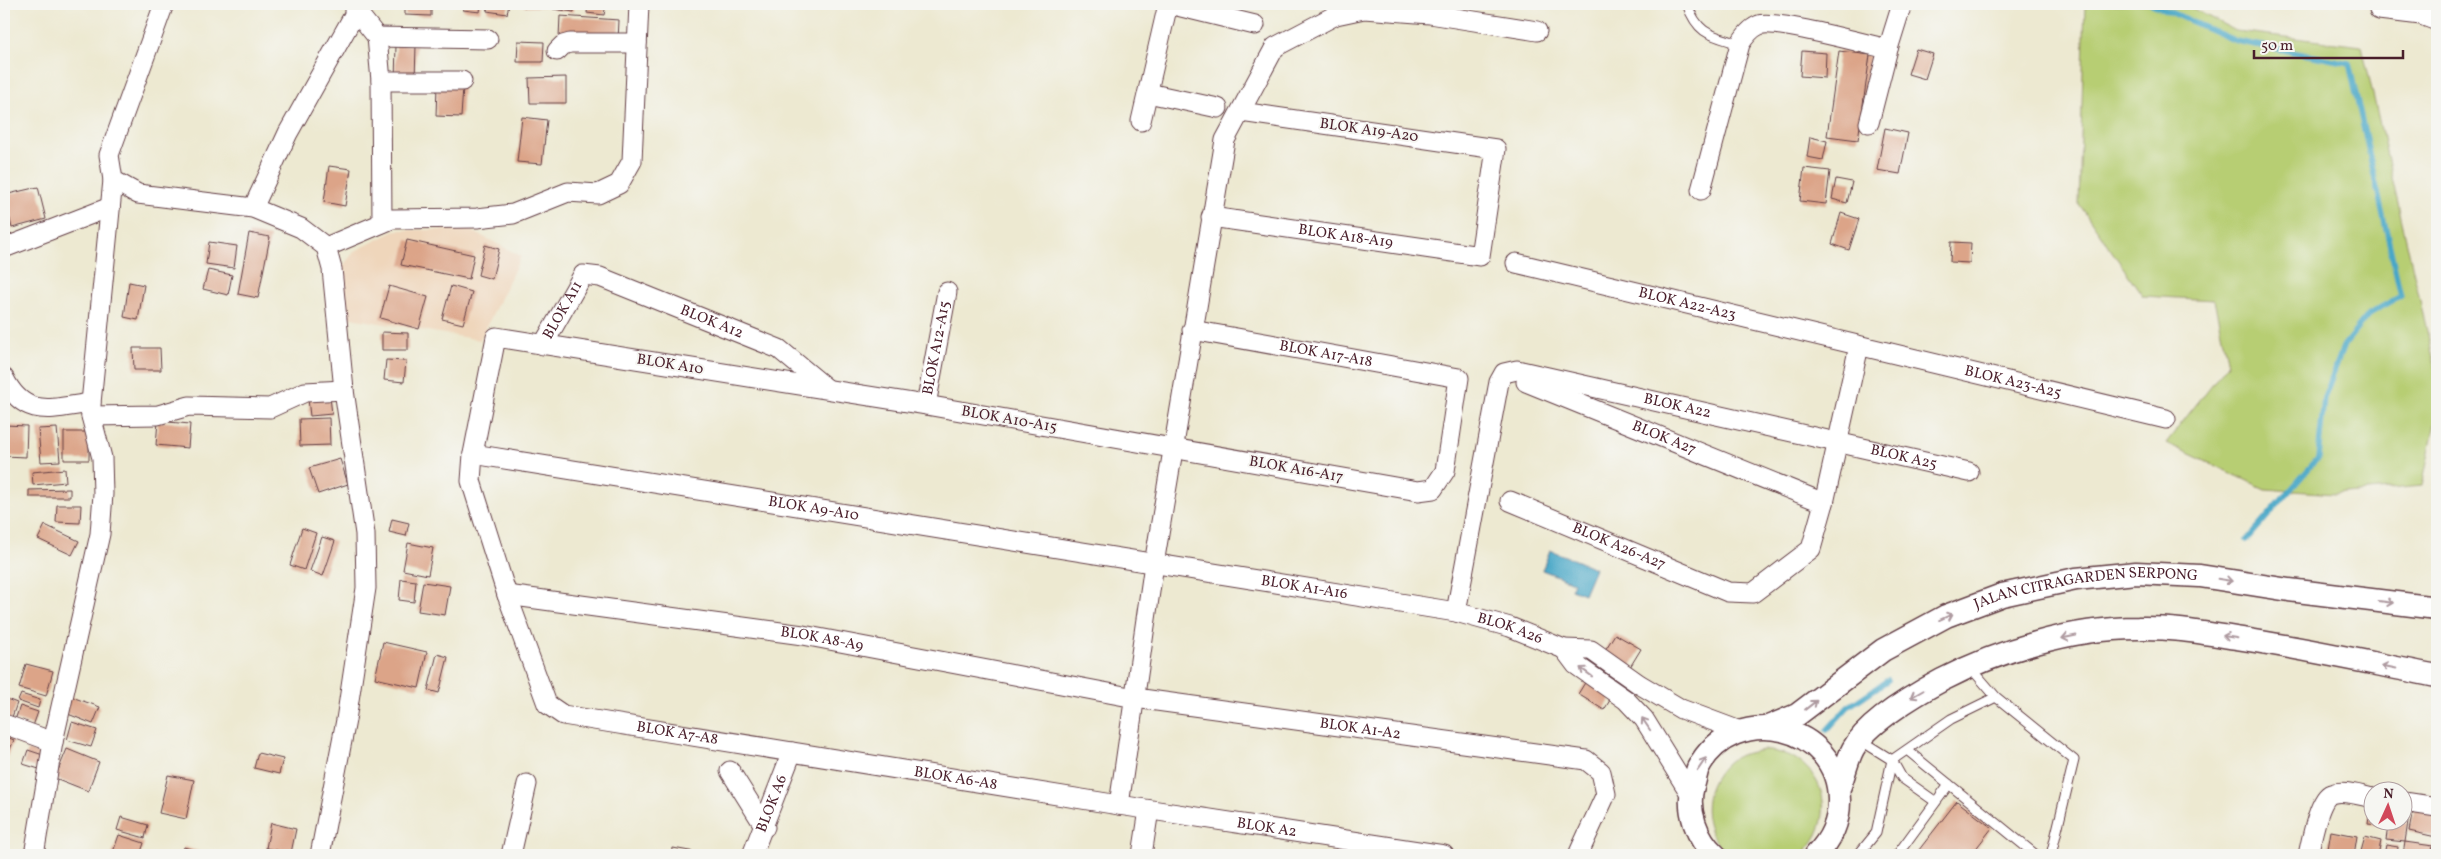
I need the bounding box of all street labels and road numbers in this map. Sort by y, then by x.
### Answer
street label: BLOK A19-A20 [1318,114,1420,148]
street label: BLOK A18-A19 [1297,219,1395,254]
street label: BLOK A11 [538,277,588,343]
street label: BLOK A22-A23 [1636,282,1738,326]
street label: BLOK A12-A15 [918,299,956,397]
street label: BLOK A12 [677,300,746,344]
street label: BLOK A17-A18 [1278,335,1374,373]
street label: BLOK A10 [635,349,705,381]
street label: BLOK A23-A25 [1962,360,2063,404]
street label: BLOK A22 [1642,388,1713,424]
street label: BLOK A10-A15 [960,401,1058,439]
street label: BLOK A27 [1629,416,1699,460]
street label: BLOK A25 [1868,440,1939,475]
street label: BLOK A16-A17 [1247,451,1345,489]
street label: BLOK A9-A10 [767,491,860,526]
street label: BLOK A26-A27 [1569,518,1669,575]
street label: JALAN CITRAGARDEN SERPONG [1971,562,2198,615]
street label: BLOK A1-A16 [1260,570,1349,605]
street label: BLOK A26 [1475,608,1546,650]
street label: BLOK A8-A9 [779,622,865,657]
street label: BLOK A1-A2 [1318,713,1402,745]
street label: BLOK A7-A8 [635,717,720,750]
street label: BLOK A6-A8 [912,761,999,796]
street label: BLOK A6 [751,772,793,836]
street label: BLOK A2 [1235,813,1298,843]

